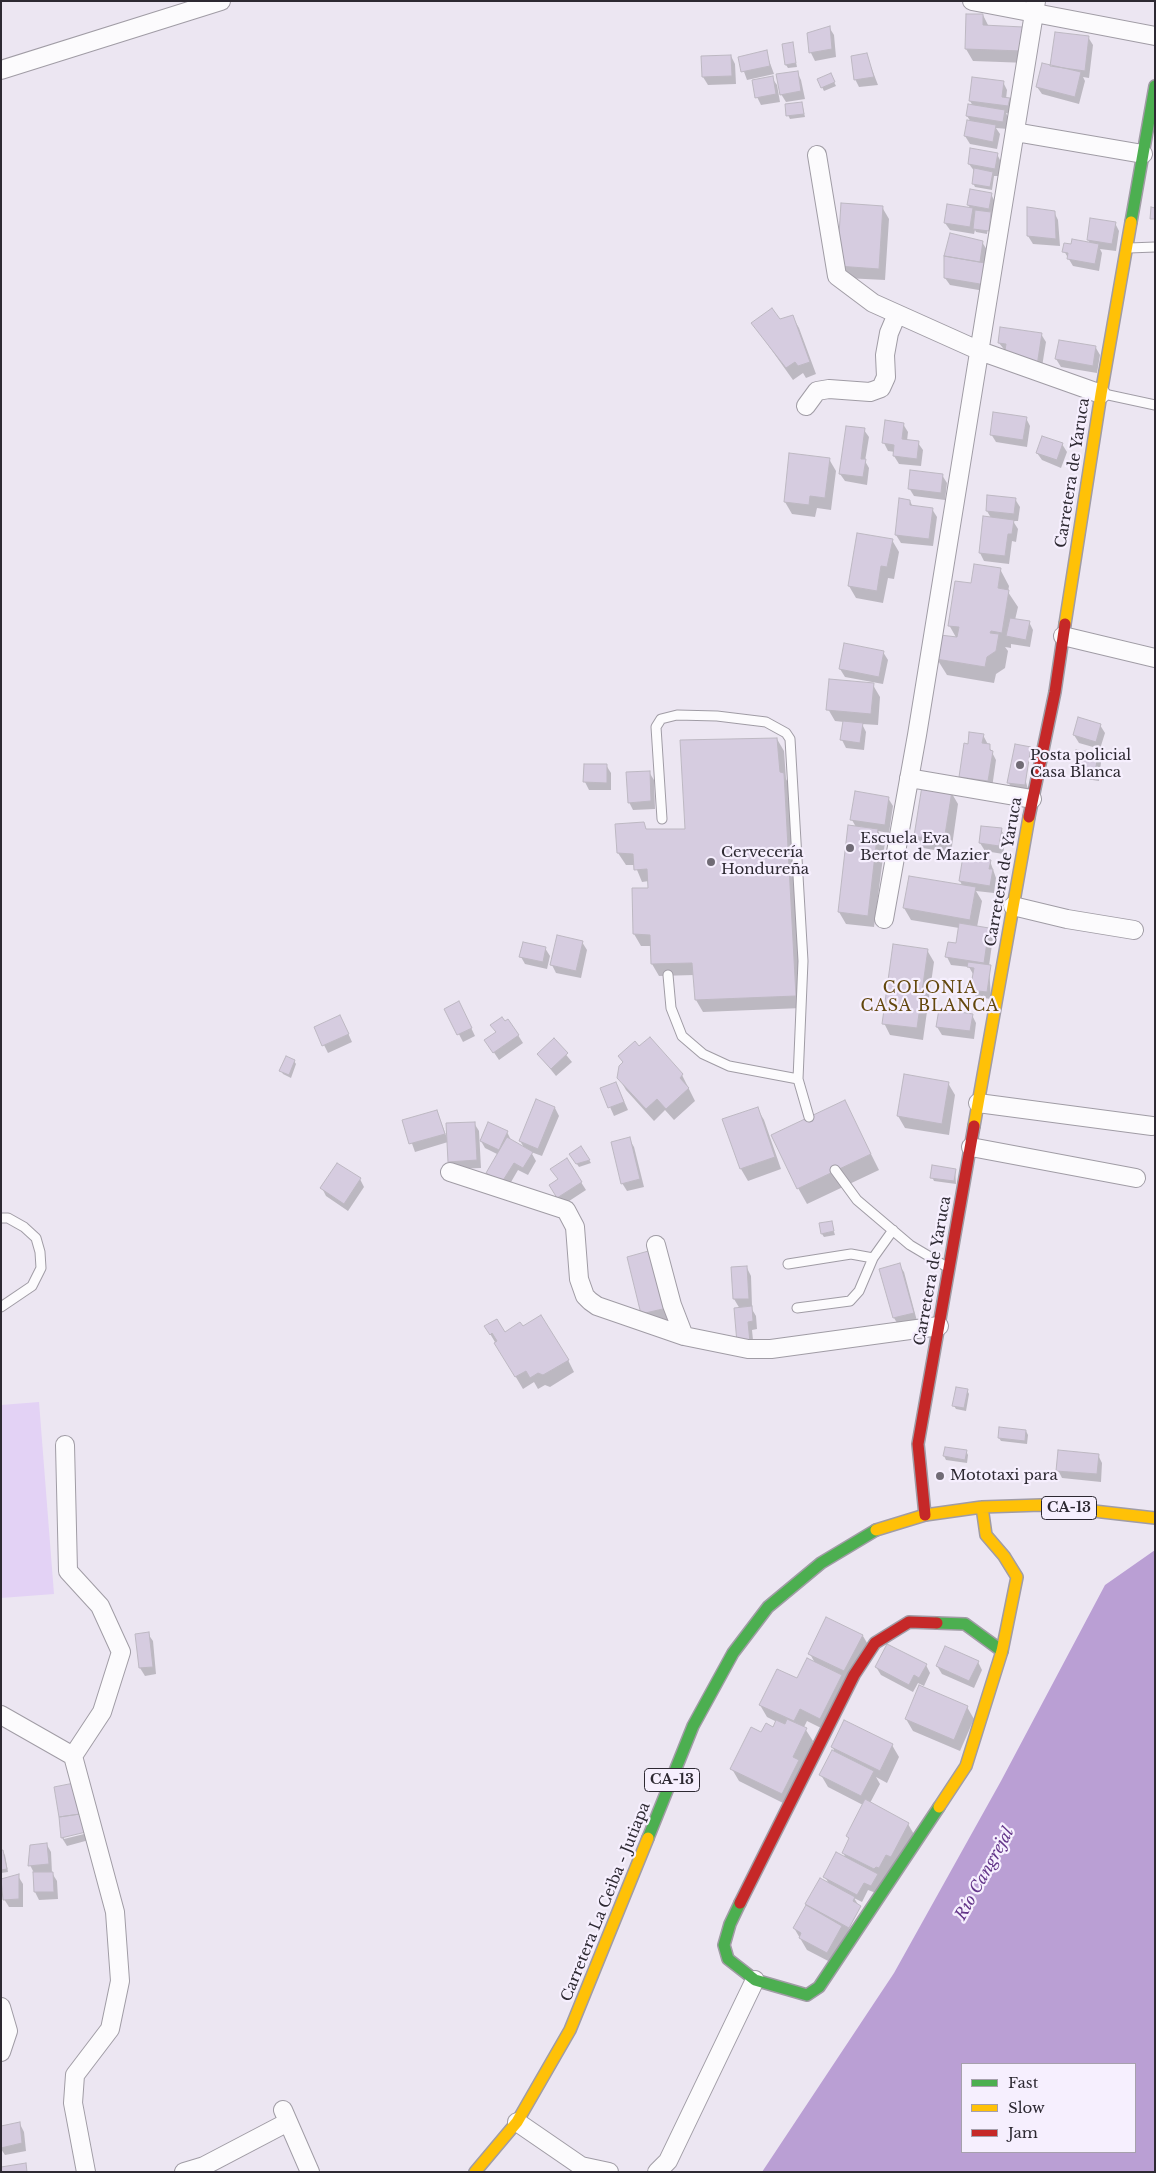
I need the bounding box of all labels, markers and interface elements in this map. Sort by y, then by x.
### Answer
street label: Carretera de Yaruca [1052,397,1094,549]
place label: Posta policial Casa Blanca [1030,747,1131,782]
marker: Posta policial Casa Blanca [1014,759,1026,771]
street label: Carretera de Yaruca [982,796,1026,948]
place label: Escuela Eva Bertot de Mazier [860,830,990,865]
marker: Escuela Eva Bertot de Mazier [844,842,856,854]
place label: Cervecería Hondureña [721,844,809,879]
marker: Cervecería Hondureña [705,856,717,868]
district label: COLONIA CASA BLANCA [859,978,1001,1016]
street label: Carretera de Yaruca [911,1195,955,1347]
place label: Mototaxi para [950,1467,1058,1485]
marker: Mototaxi para [934,1470,946,1482]
road number: CA-13 [1042,1496,1096,1520]
road number: CA-13 [644,1768,700,1792]
street label: Carretera La Ceiba - Jutiapa [558,1800,654,2004]
water label: Río Cangrejal [952,1824,1018,1924]
legend [961,2063,1136,2153]
text: Fast [1008,2073,1038,2092]
text: Slow [1008,2098,1045,2117]
text: Jam [1008,2123,1038,2142]

